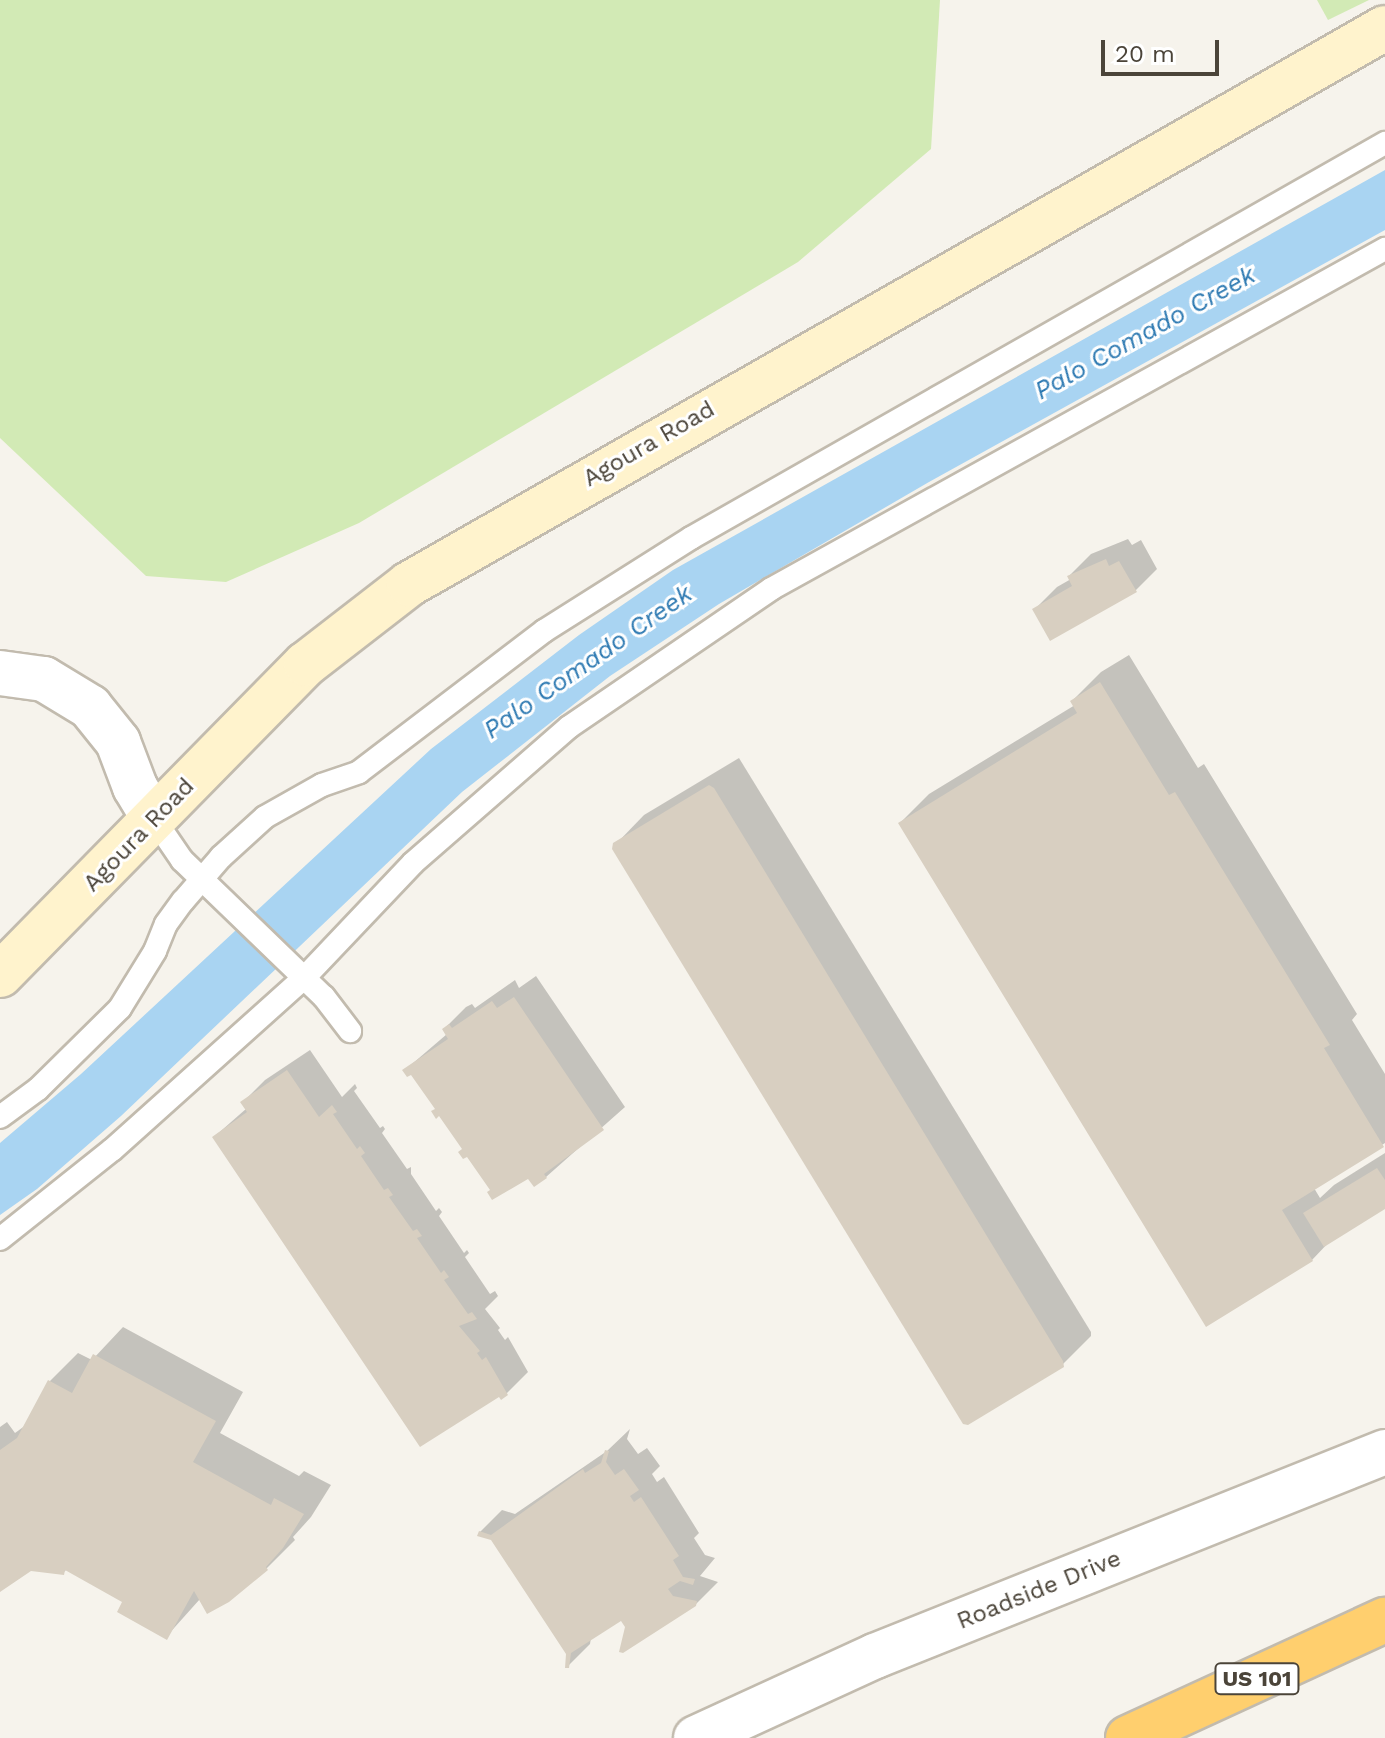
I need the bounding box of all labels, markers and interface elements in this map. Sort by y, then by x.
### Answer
scale bar [1105,24,1223,74]
text: 20 m [1115,40,1175,68]
water label: Palo Comado Creek [1029,259,1261,407]
street label: Agoura Road [578,395,720,493]
water label: Palo Comado Creek [478,578,698,746]
street label: Agoura Road [77,772,201,898]
street label: Roadside Drive [953,1544,1125,1636]
road number: US 101 [1213,1661,1301,1697]

